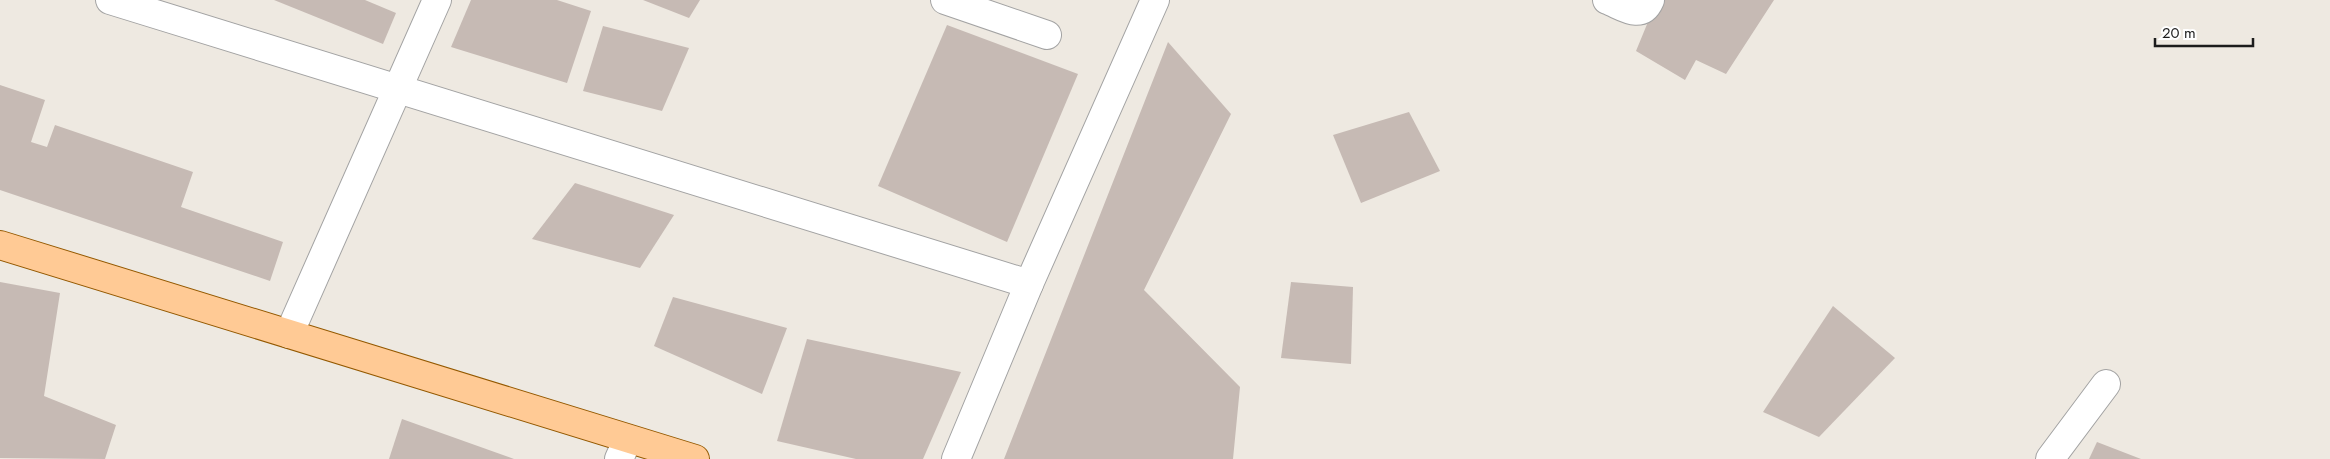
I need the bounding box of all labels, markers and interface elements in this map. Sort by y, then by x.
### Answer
scale bar [2155,15,2252,47]
text: 20 m [2162,22,2196,44]

